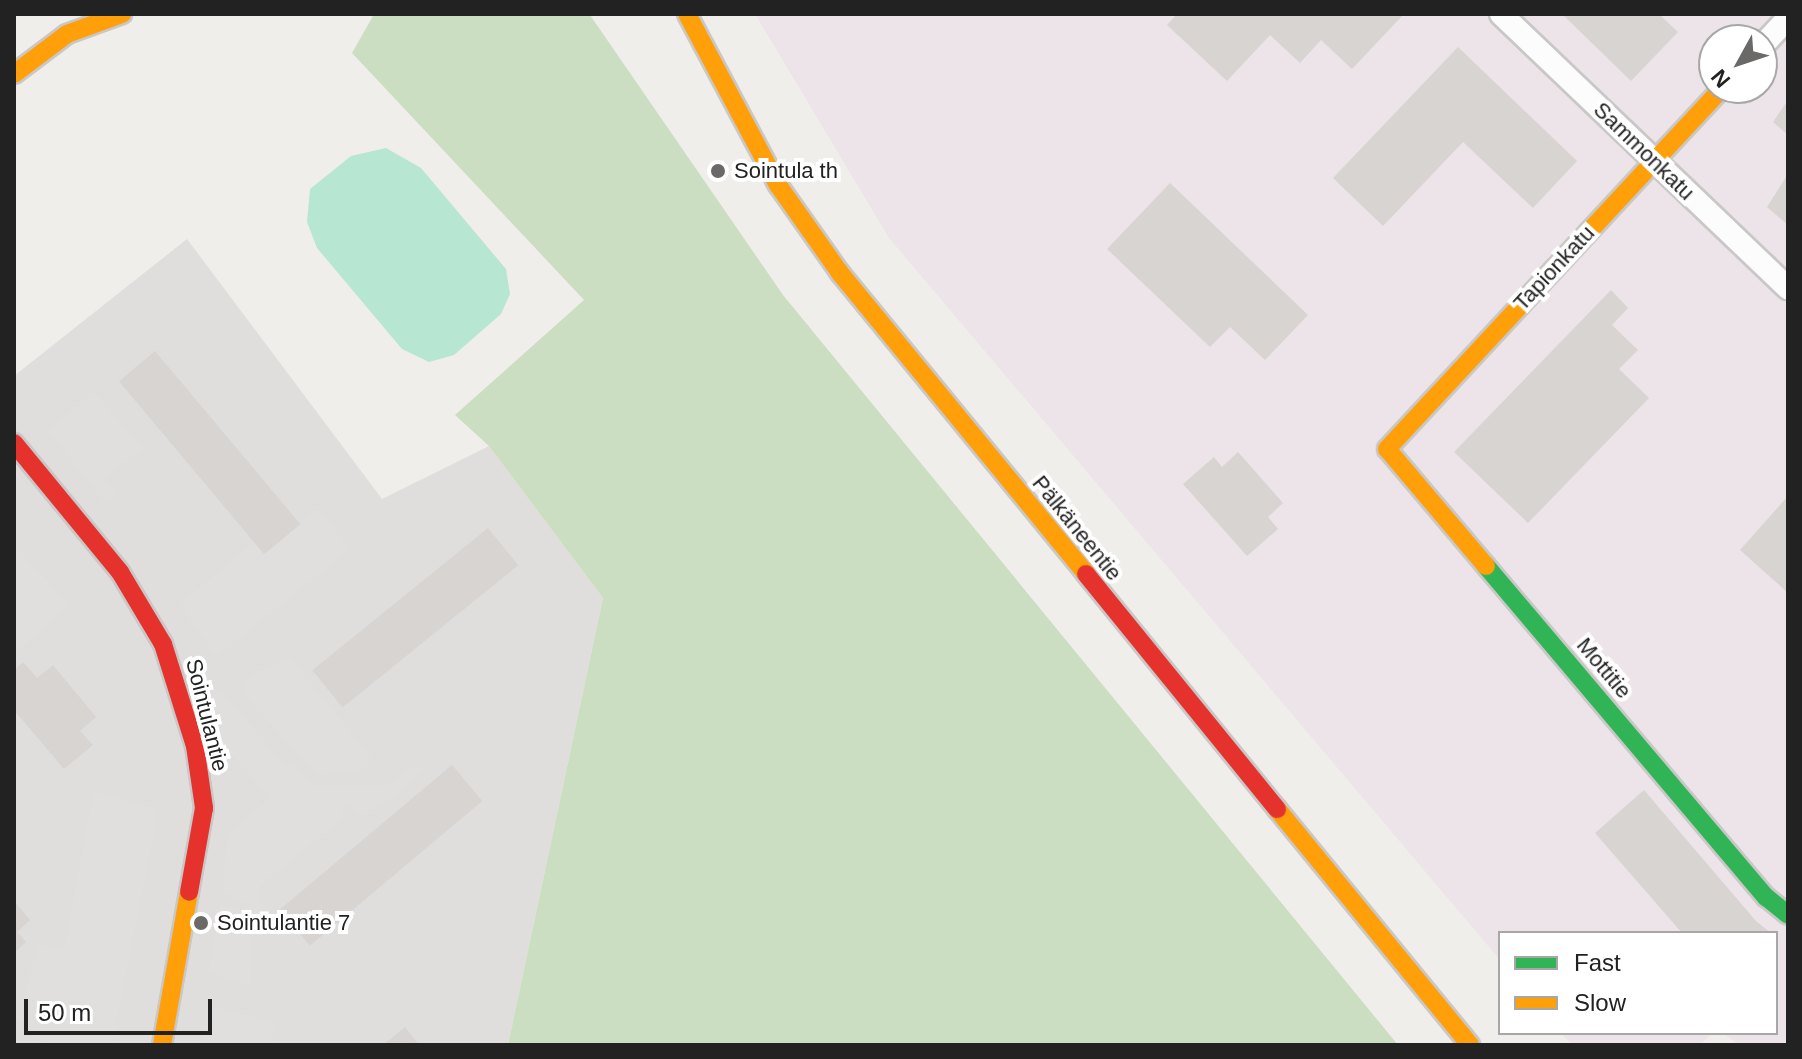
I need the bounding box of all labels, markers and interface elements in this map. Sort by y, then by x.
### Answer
north arrow [1698,24,1778,104]
text: N [1706,64,1735,93]
street label: Sammonkatu [1588,96,1700,206]
place label: Sointula th [734,158,838,184]
marker: Sointula th [709,162,727,180]
street label: Tapionkatu [1508,220,1600,316]
street label: Pälkäneentie [1027,470,1127,586]
street label: Mottitie [1571,632,1637,704]
street label: Sointulantie [180,656,234,774]
place label: Sointulantie 7 [217,910,350,936]
marker: Sointulantie 7 [192,914,210,932]
legend [1498,931,1778,1035]
text: Fast [1574,949,1621,976]
scale bar [28,983,216,1033]
text: Slow [1574,989,1626,1016]
text: 50 m [38,999,91,1026]

